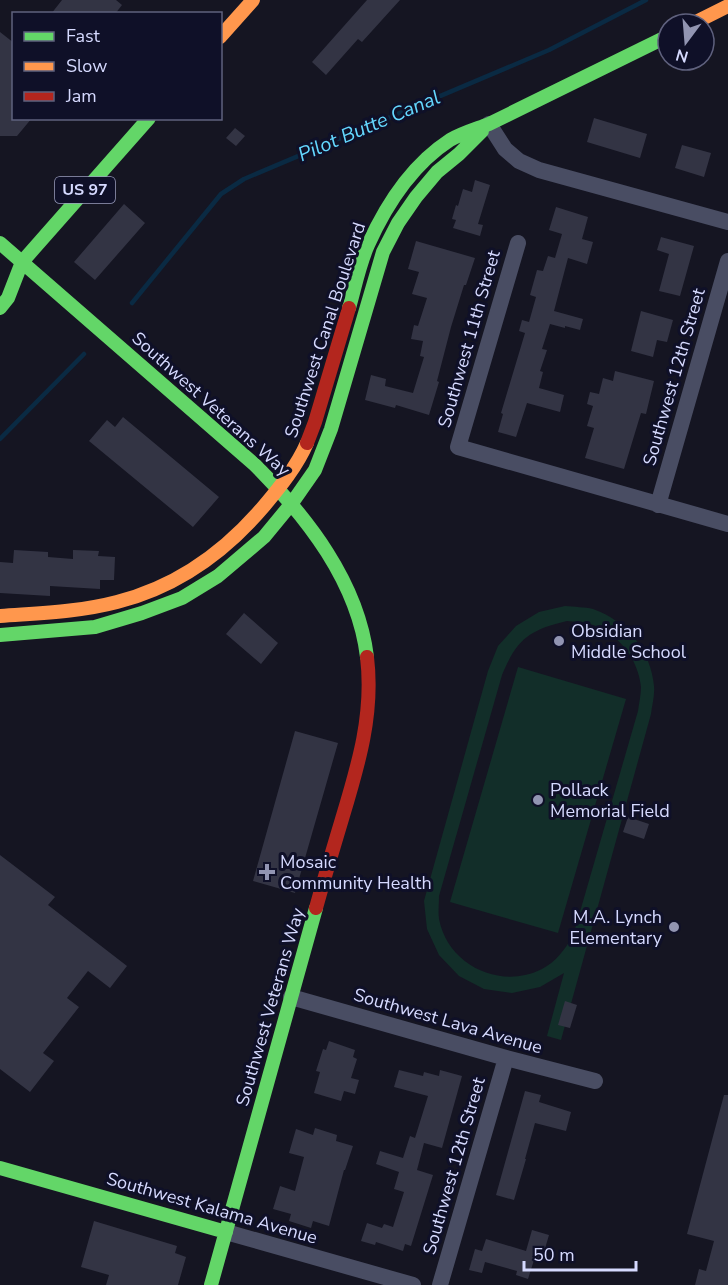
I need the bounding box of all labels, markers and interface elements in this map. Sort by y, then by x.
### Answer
legend [12,12,222,120]
north arrow [656,12,716,72]
text: Fast [66,24,101,48]
text: N [673,43,691,68]
text: Slow [66,54,107,78]
text: Jam [65,84,97,108]
water label: Pilot Butte Canal [294,84,444,168]
road number: US 97 [55,177,115,203]
street label: Southwest Canal Boulevard [279,219,371,441]
street label: Southwest 11th Street [432,247,506,431]
street label: Southwest 12th Street [637,285,711,469]
street label: Southwest Veterans Way [127,326,296,482]
place label: Obsidian Middle School [571,619,687,664]
marker: Obsidian Middle School [552,634,566,648]
place label: Pollack Memorial Field [550,778,670,823]
marker: Pollack Memorial Field [531,793,545,807]
place label: Mosaic Community Health [280,850,432,895]
marker: Mosaic Community Health [258,863,276,881]
street label: Southwest Veterans Way [230,904,310,1109]
place label: M.A. Lynch Elementary [569,905,663,950]
marker: M.A. Lynch Elementary [667,920,681,934]
street label: Southwest Lava Avenue [351,983,545,1059]
street label: Southwest 12th Street [417,1074,491,1258]
street label: Southwest Kalama Avenue [104,1166,320,1250]
scale bar [524,1234,636,1272]
text: 50 m [533,1243,575,1267]

